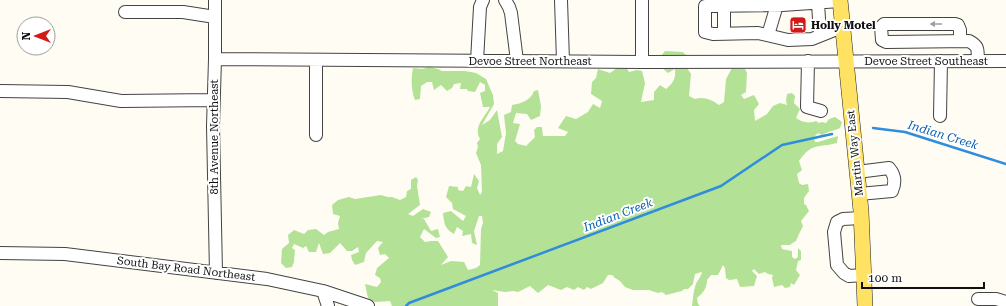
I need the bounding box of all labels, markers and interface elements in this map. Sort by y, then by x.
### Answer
hotel icon: Holly Motel [788,15,808,35]
north arrow [16,16,56,56]
place label: Holly Motel [811,19,876,32]
one-way arrow [929,21,942,27]
text: N [20,31,33,40]
street label: Devoe Street Northeast [468,55,592,68]
street label: Devoe Street Southeast [864,55,988,68]
street label: 8th Avenue Northeast [208,80,221,194]
street label: Martin Way East [844,109,866,197]
water label: Indian Creek [905,117,980,152]
water label: Indian Creek [581,195,655,235]
street label: South Bay Road Northeast [116,254,256,284]
scale bar [862,264,984,290]
text: 100 m [868,271,902,285]

